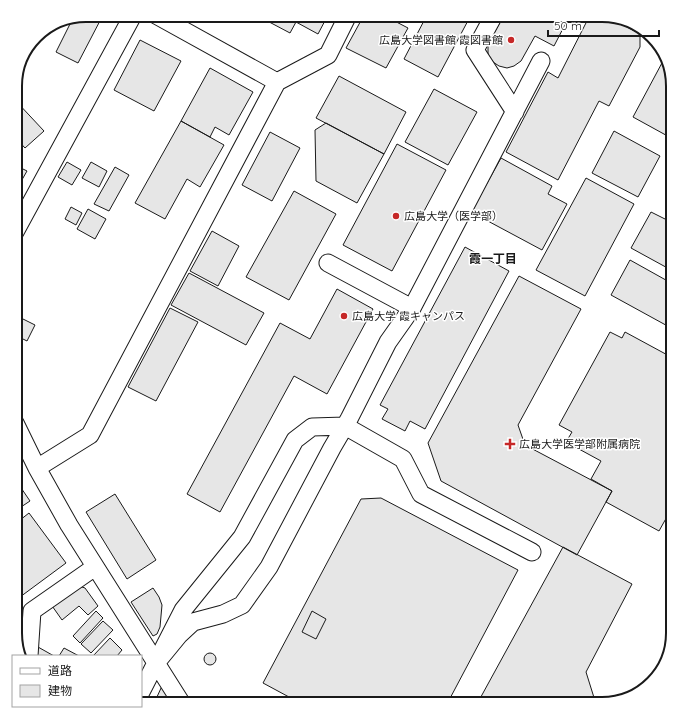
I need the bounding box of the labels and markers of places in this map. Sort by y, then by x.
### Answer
place label: 広島大学図書館 霞図書館 [379,33,503,47]
marker: 広島大学図書館 霞図書館 [506,35,516,45]
place label: 広島大学（医学部） [404,209,503,223]
marker: 広島大学（医学部） [391,211,401,221]
place label: 広島大学 霞キャンパス [352,309,465,323]
marker: 広島大学 霞キャンパス [339,311,349,321]
place label: 広島大学医学部附属病院 [519,437,640,451]
marker: 広島大学医学部附属病院 [504,438,516,450]

